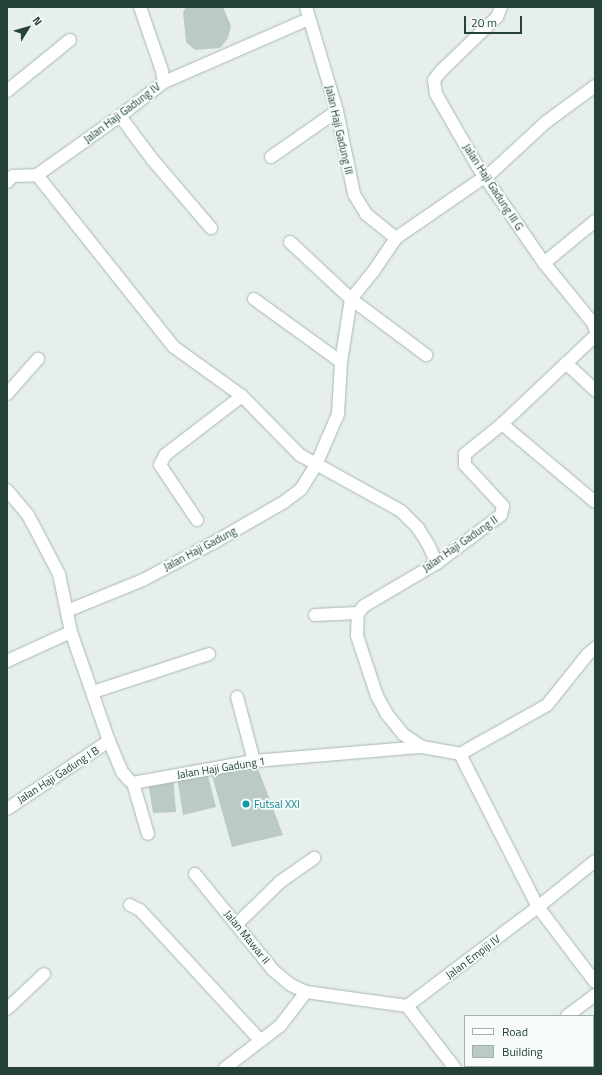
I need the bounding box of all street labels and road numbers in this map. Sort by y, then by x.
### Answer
street label: Jalan Haji Gadung IV [81,80,163,146]
street label: Jalan Haji Gadung III [322,84,356,176]
street label: Jalan Haji Gadung III G [460,141,526,233]
street label: Jalan Haji Gadung II [420,513,500,575]
street label: Jalan Haji Gadung [161,524,239,574]
street label: Jalan Haji Gadung I B [15,744,101,806]
street label: Jalan Haji Gadung 1 [176,754,266,782]
street label: Jalan Mawar II [221,907,273,967]
street label: Jalan Empiji IV [443,932,503,982]

